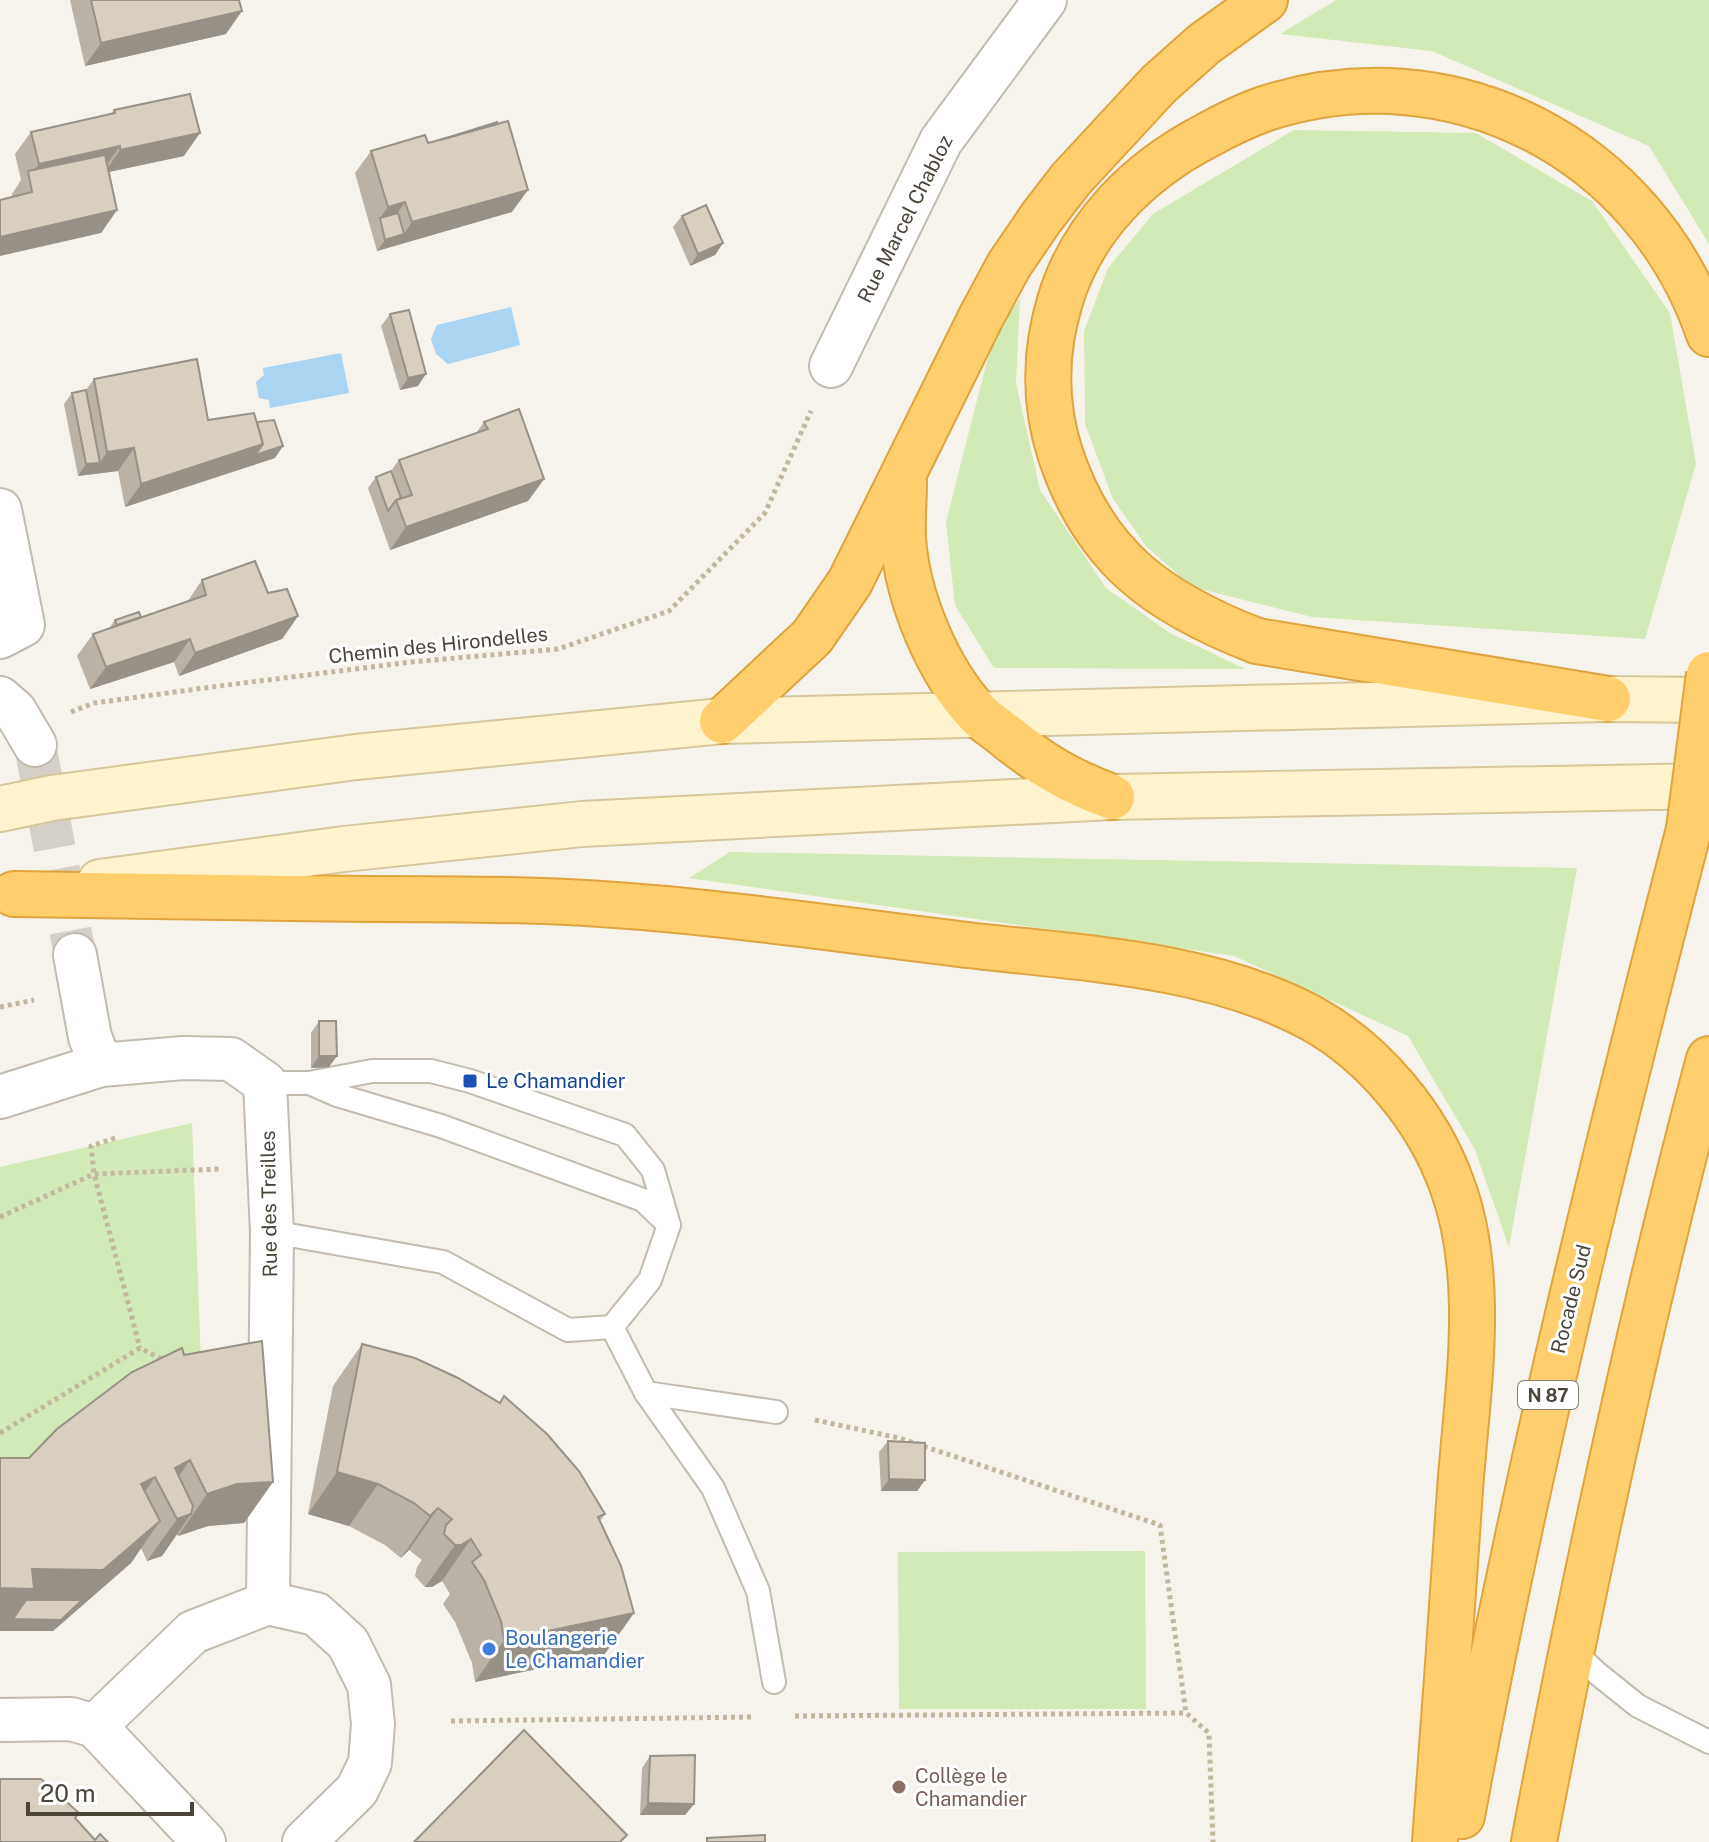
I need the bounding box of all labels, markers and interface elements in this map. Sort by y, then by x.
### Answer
street label: Rue Marcel Chabloz [852,131,958,307]
street label: Chemin des Hirondelles [327,622,549,668]
place label: Le Chamandier [486,1069,626,1093]
marker: Le Chamandier [461,1072,479,1090]
street label: Rue des Treilles [256,1130,282,1278]
street label: Rocade Sud [1546,1242,1596,1356]
road number: N 87 [1518,1381,1578,1409]
place label: Boulangerie Le Chamandier [505,1626,645,1673]
marker: Boulangerie Le Chamandier [480,1640,498,1658]
place label: Collège le Chamandier [915,1764,1028,1811]
scale bar [28,1766,192,1816]
marker: Collège le Chamandier [890,1778,908,1796]
text: 20 m [40,1779,96,1807]

